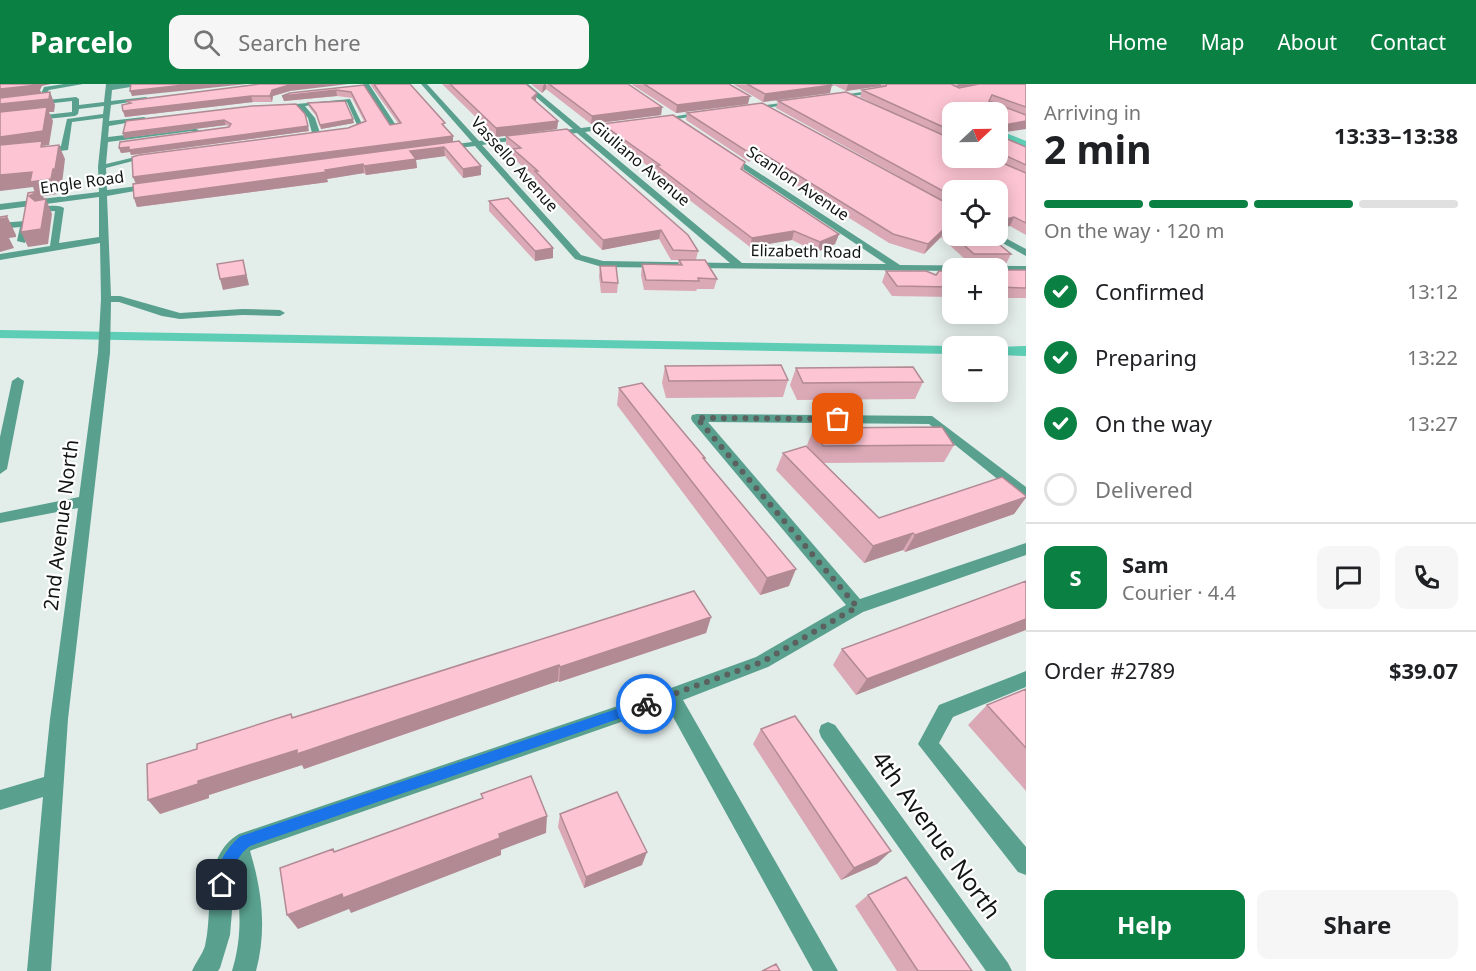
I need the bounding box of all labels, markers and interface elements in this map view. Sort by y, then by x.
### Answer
search box [169,15,589,69]
text: Parcelo [30,23,133,61]
icon: search [190,26,223,59]
text: Search here [238,27,361,57]
text: Home [1108,28,1168,56]
text: Map [1201,28,1244,56]
text: About [1277,28,1337,56]
text: Contact [1370,28,1446,56]
text: Arriving in [1044,99,1141,126]
north arrow [942,102,1008,168]
map controls [942,102,1008,402]
street label: Vassello Avenue [466,112,564,216]
street label: Giuliano Avenue [587,115,695,211]
text: 13:33–13:38 [1334,120,1458,150]
text: 2 min [1044,122,1151,175]
street label: Scanlon Avenue [742,141,854,225]
street label: Engle Road [39,165,125,199]
button: locate [942,180,1008,246]
text: On the way · 120 m [1044,217,1224,244]
street label: Elizabeth Road [750,239,862,263]
button: + [942,258,1008,324]
icon: check [1044,275,1077,308]
text: Confirmed [1095,276,1205,306]
text: 13:12 [1407,278,1458,305]
button: − [942,336,1008,402]
icon: check [1044,341,1077,374]
text: Preparing [1095,342,1197,372]
text: 13:22 [1407,344,1458,371]
pin [812,393,863,444]
icon: bag [821,402,854,435]
icon: check [1044,407,1077,440]
text: On the way [1095,408,1212,438]
text: 13:27 [1407,410,1458,437]
street label: 2nd Avenue North [37,438,84,612]
text: Delivered [1095,474,1193,504]
button: chat [1317,546,1380,609]
button: phone [1395,546,1458,609]
text: Sam [1122,549,1169,579]
text: S [1069,562,1082,592]
text: Courier · 4.4 [1122,579,1236,606]
text: Order #2789 [1044,655,1175,685]
text: $39.07 [1389,655,1458,685]
courier [616,674,676,734]
icon: bike [630,688,663,721]
street label: 4th Avenue North [865,743,1009,925]
pin [196,859,247,910]
icon: home [205,868,238,901]
button: Help [1044,890,1245,959]
button: Share [1257,890,1458,959]

